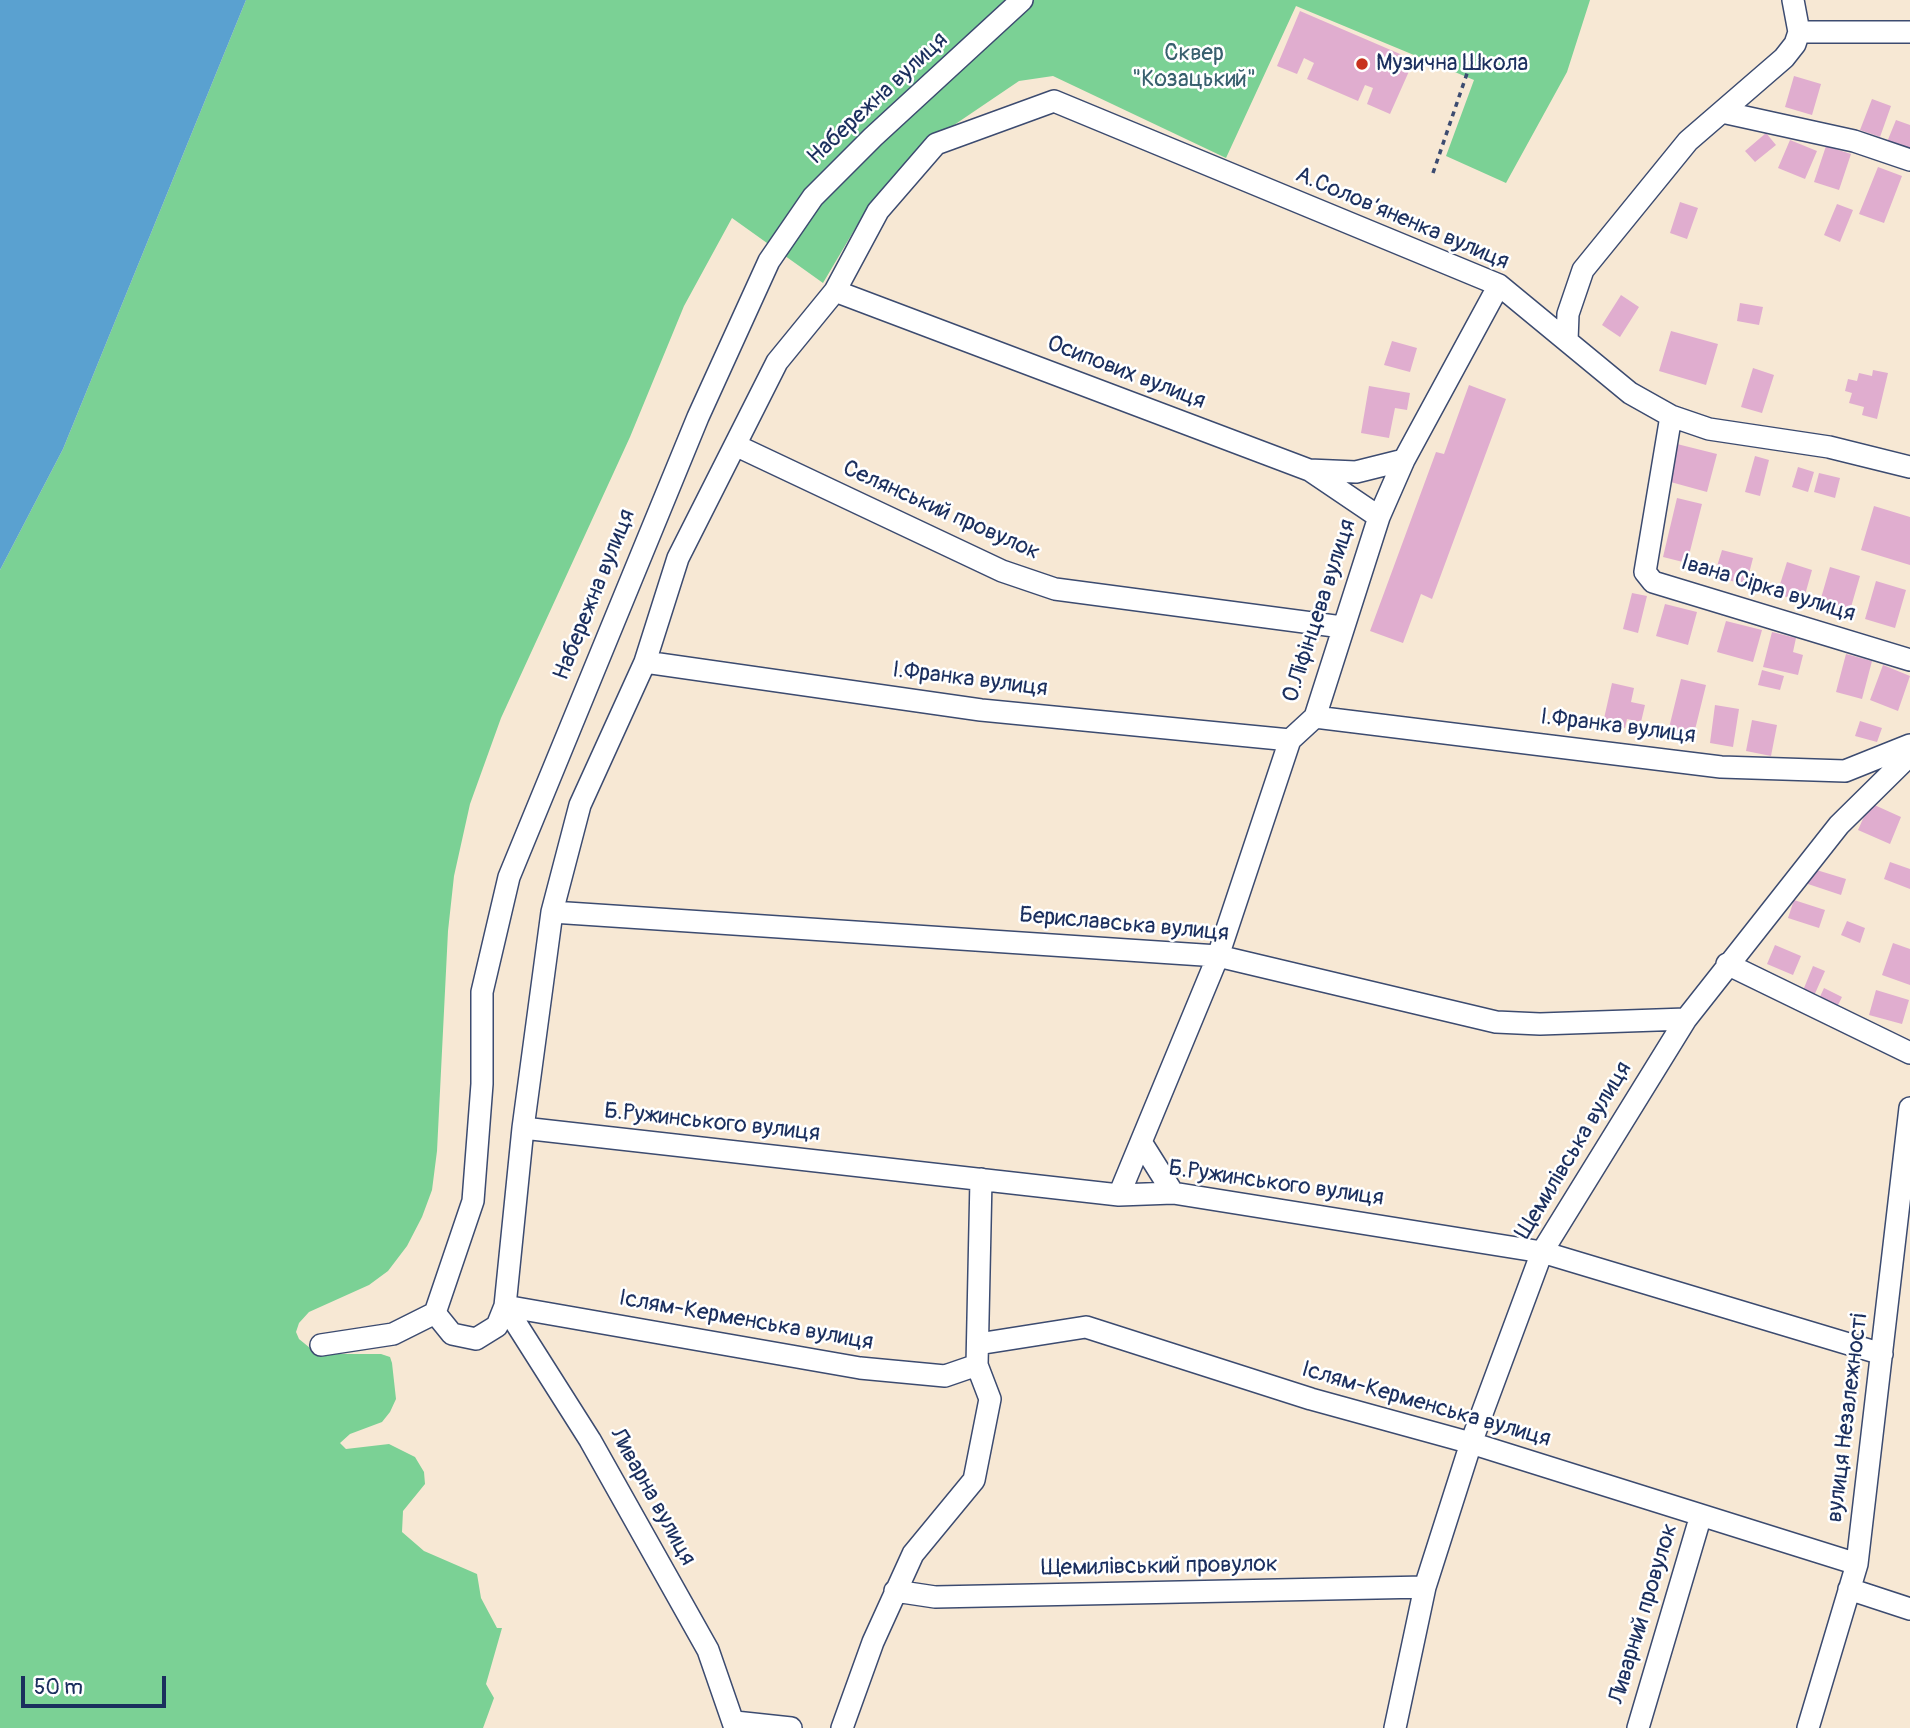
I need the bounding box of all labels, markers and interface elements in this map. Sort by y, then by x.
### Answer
street label: Набережна вулиця [802,27,954,171]
park label: Сквер "Козацький" [1132,40,1256,94]
place label: Музична Школа [1376,50,1528,78]
marker: Музична Школа [1354,56,1370,72]
street label: А.Солов’яненка вулиця [1291,162,1513,276]
street label: Осипових вулиця [1043,330,1209,416]
street label: Селянський провулок [838,455,1044,567]
street label: Набережна вулиця [548,506,642,684]
street label: О.Ліфінцева вулиця [1277,516,1363,706]
street label: Івана Сірка вулиця [1677,549,1859,629]
street label: І.Франка вулиця [891,657,1049,703]
street label: І.Франка вулиця [1539,704,1697,750]
street label: Бериславська вулиця [1018,902,1230,948]
street label: Щемилівська вулиця [1510,1057,1638,1245]
street label: Б.Ружинського вулиця [603,1098,821,1148]
street label: Б.Ружинського вулиця [1167,1155,1385,1213]
street label: Іслям-Керменська вулиця [617,1285,875,1357]
street label: вулиця Незалежності [1821,1312,1875,1524]
street label: Іслям-Керменська вулиця [1298,1356,1554,1454]
street label: Ливарна вулиця [603,1424,701,1570]
street label: Ливарний провулок [1603,1521,1685,1707]
street label: Щемилівський провулок [1040,1551,1278,1583]
scale bar [24,1662,170,1706]
text: 50 m [34,1674,83,1701]

